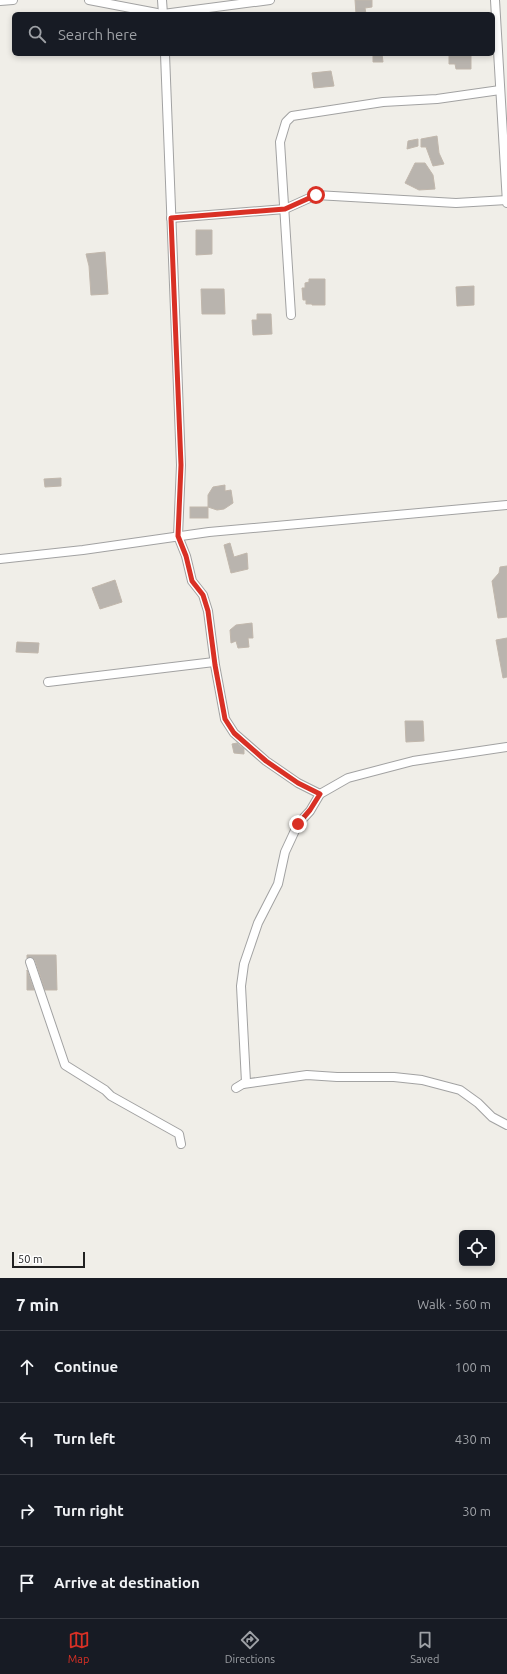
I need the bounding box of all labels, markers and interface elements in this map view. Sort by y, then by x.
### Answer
search box [12,12,495,56]
icon: search [26,23,48,45]
text: Search here [58,26,137,43]
route start [307,186,325,204]
route end [289,815,307,833]
map controls [459,1230,495,1266]
button: locate [459,1230,495,1266]
scale bar [12,1250,85,1269]
text: 50 m [18,1253,42,1265]
text: 7 min [16,1295,59,1314]
text: Walk · 560 m [417,1297,491,1311]
icon: ahead [16,1356,38,1378]
text: Continue [54,1358,118,1375]
text: 100 m [455,1360,491,1374]
icon: left [16,1428,38,1450]
text: Turn left [54,1430,115,1447]
text: 430 m [455,1432,491,1446]
icon: right [16,1500,38,1522]
text: Turn right [54,1502,124,1519]
text: 30 m [462,1504,491,1518]
icon: arrive [16,1572,38,1594]
text: Arrive at destination [54,1574,200,1591]
tab: Map [68,1629,90,1665]
tab: Directions [225,1629,275,1665]
tab: Saved [410,1629,439,1665]

